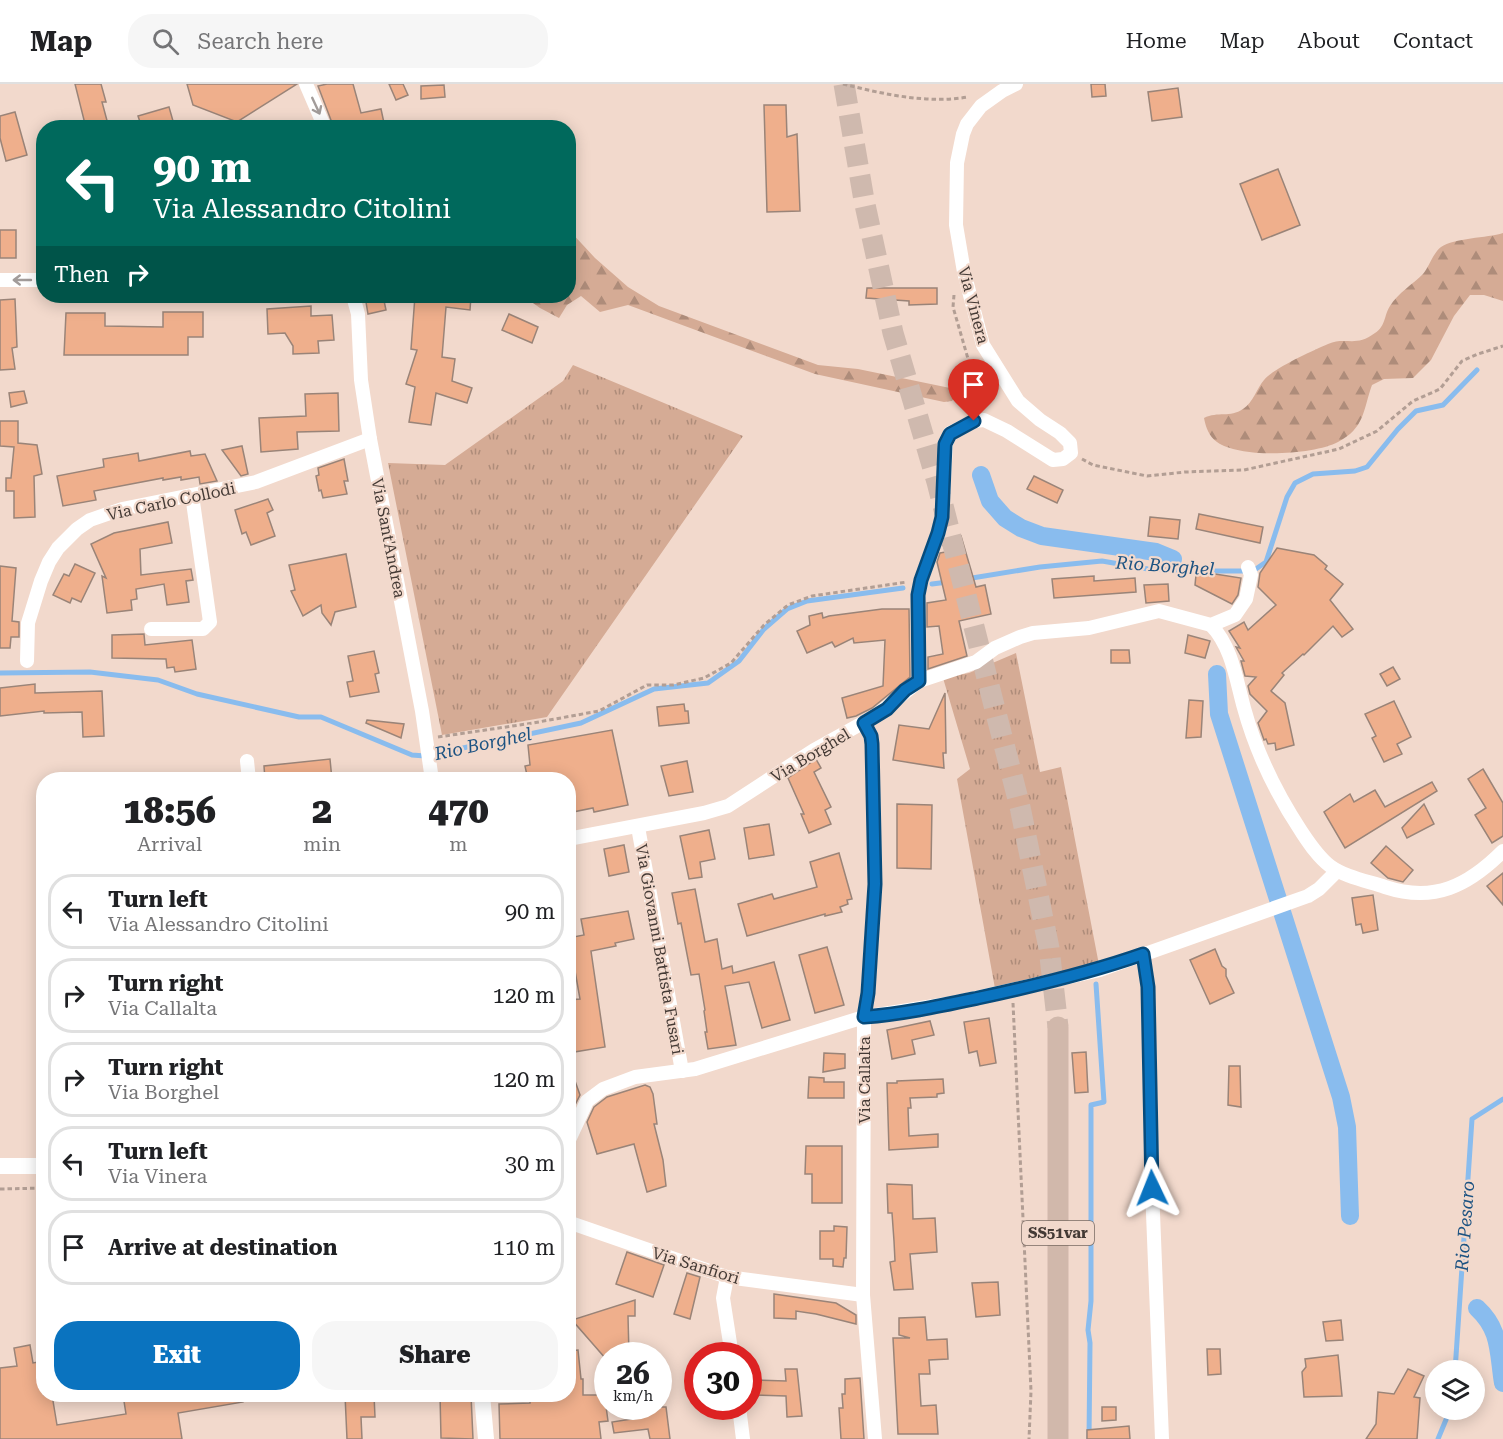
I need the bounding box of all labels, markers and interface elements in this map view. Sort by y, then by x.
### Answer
search box [128,14,548,68]
text: Map [30,25,92,58]
icon: search [149,25,182,58]
text: Search here [197,29,323,54]
text: Home [1126,29,1187,53]
text: Map [1220,29,1265,53]
text: About [1298,29,1360,53]
text: Contact [1393,29,1473,53]
one-way arrow [310,96,322,114]
text: 90 m [153,143,251,192]
icon: left [54,144,132,222]
text: Via Alessandro Citolini [153,193,451,225]
icon: right [121,258,154,291]
text: Then [54,262,109,287]
street label: Via Vinera [954,264,993,346]
one-way arrow [12,274,32,286]
pin [948,359,999,421]
icon: arrive [957,368,990,401]
street label: Via Sant'Andrea [368,477,409,600]
street label: Via Carlo Collodi [105,479,237,524]
water label: Rio Borghel [1114,552,1215,579]
water label: Rio Borghel [431,723,533,764]
street label: Via Borghel [767,724,853,786]
text: 18:56 [123,790,216,832]
text: 2 [312,790,332,832]
text: 470 [428,790,489,832]
text: Arrival [137,832,202,856]
text: min [303,832,341,856]
text: m [449,832,468,856]
street label: Via Giovanni Battista Fusari [632,842,687,1056]
text: Turn left [108,887,208,912]
icon: left [57,895,90,928]
text: 90 m [505,899,555,924]
text: Via Alessandro Citolini [108,912,329,936]
text: Turn right [108,971,223,996]
icon: right [57,979,90,1012]
text: 120 m [492,983,555,1008]
text: Via Callalta [108,996,217,1020]
street label: Via Callalta [855,1036,874,1124]
text: Turn right [108,1055,223,1080]
icon: right [57,1063,90,1096]
text: 120 m [492,1067,555,1092]
text: Via Borghel [108,1080,219,1104]
text: Turn left [108,1139,208,1164]
icon: left [57,1147,90,1180]
text: 30 m [505,1151,555,1176]
position arrow [1120,1156,1184,1220]
text: Via Vinera [108,1164,207,1188]
water label: Rio Pesaro [1451,1180,1478,1273]
road number: SS51var [1022,1221,1094,1245]
icon: arrive [57,1231,90,1264]
text: Arrive at destination [108,1235,337,1260]
text: 110 m [492,1235,555,1260]
street label: Via Sanfiori [650,1243,742,1288]
button: Exit [54,1321,300,1390]
button: Share [312,1321,558,1390]
speed limit sign: 30 [684,1342,762,1420]
text: 26 [616,1356,650,1391]
map controls [1425,1360,1485,1420]
button: layers [1425,1360,1485,1420]
text: km/h [613,1387,653,1405]

